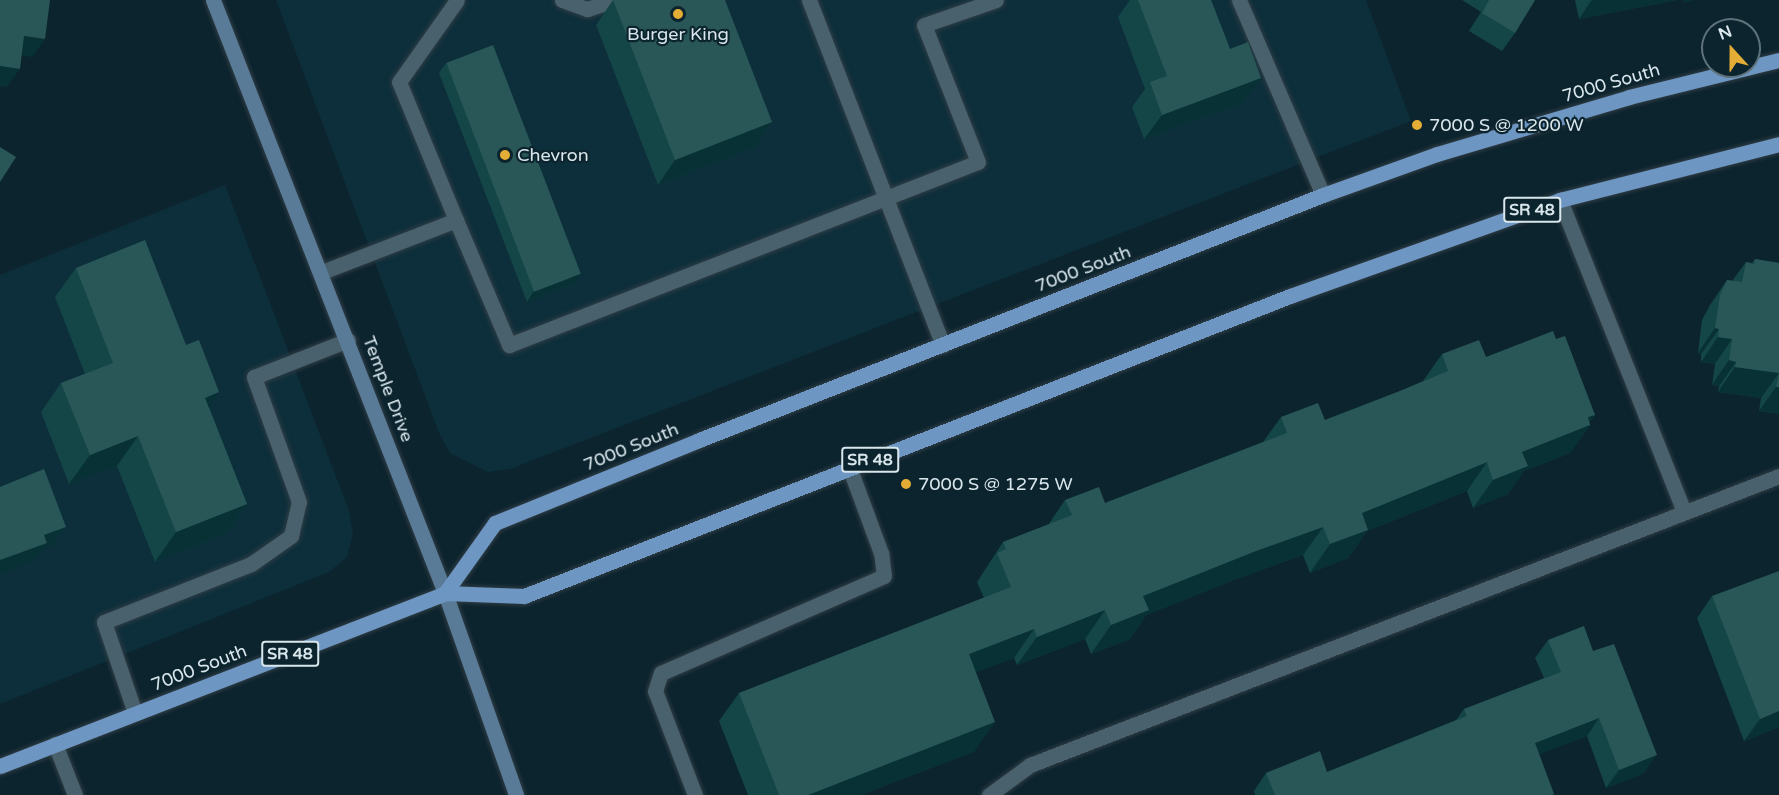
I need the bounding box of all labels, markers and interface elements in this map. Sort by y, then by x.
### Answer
marker: Burger King [671,7,685,21]
north arrow [1701,18,1761,78]
text: N [1716,21,1735,45]
place label: Burger King [627,23,729,45]
street label: 7000 South [1560,59,1662,107]
place label: 7000 S @ 1200 W [1429,114,1584,136]
marker: 7000 S @ 1200 W [1410,118,1424,132]
place label: Chevron [517,144,589,166]
marker: Chevron [498,148,512,162]
road number: SR 48 [1502,197,1562,223]
street label: 7000 South [1032,241,1134,297]
street label: Temple Drive [358,333,418,445]
street label: 7000 South [580,418,682,476]
road number: SR 48 [840,447,900,473]
place label: 7000 S @ 1275 W [918,473,1073,495]
marker: 7000 S @ 1275 W [899,477,913,491]
street label: 7000 South [148,640,250,696]
road number: SR 48 [260,641,320,667]

